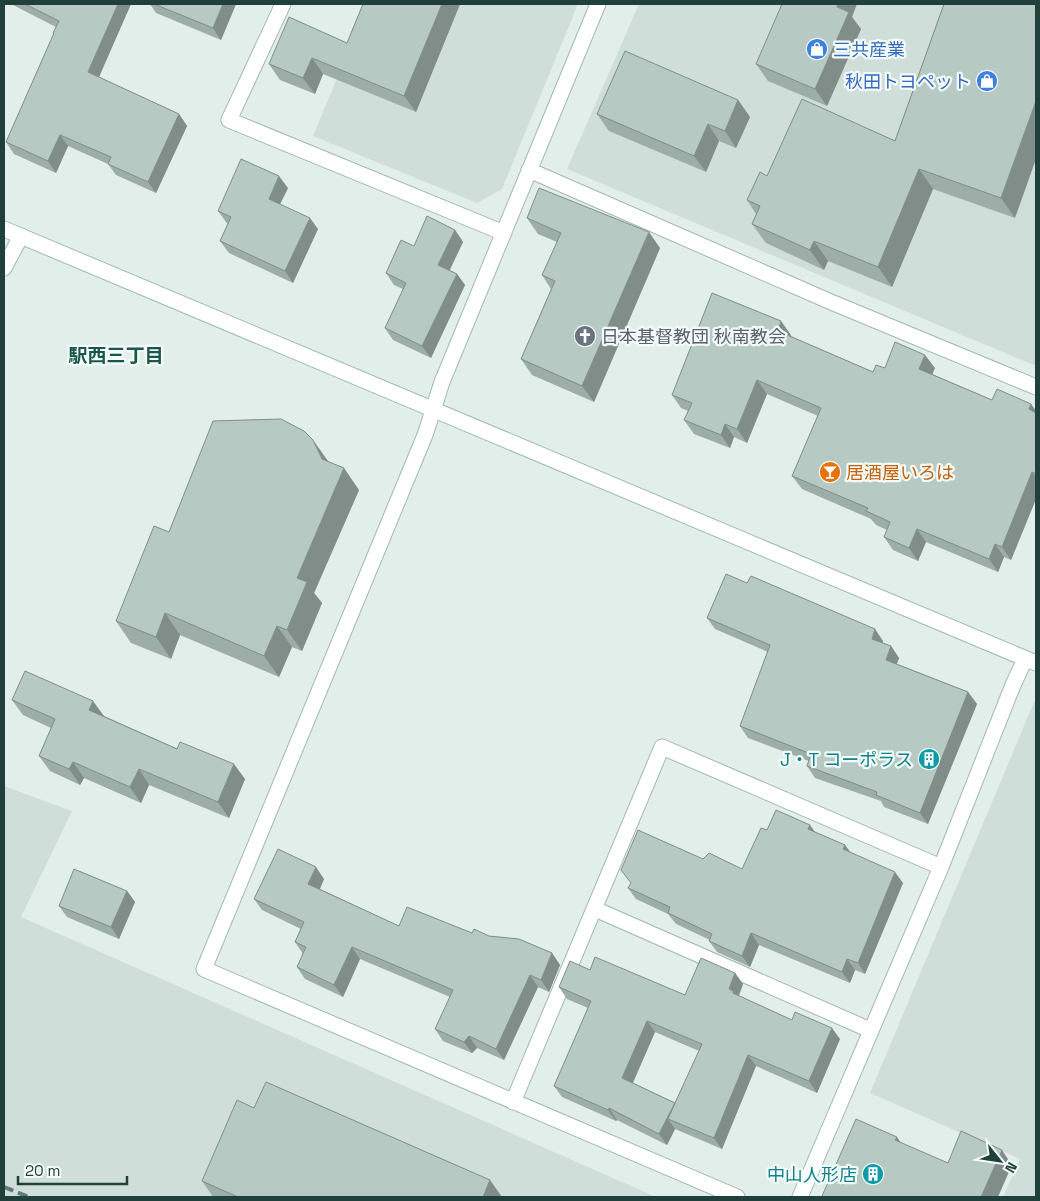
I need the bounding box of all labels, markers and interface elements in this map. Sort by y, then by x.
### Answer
shop icon: 三共産業 [805,37,829,61]
place label: 三共産業 [833,38,905,61]
shop icon: 秋田トヨペット [975,69,999,93]
place label: 秋田トヨペット [845,70,971,93]
church icon: 日本基督教団 秋南教会 [573,324,597,348]
place label: 日本基督教団 秋南教会 [601,325,786,348]
district label: 駅西三丁目 [68,343,164,368]
bar icon: 居酒屋いろは [818,460,842,484]
place label: 居酒屋いろは [846,461,954,484]
building icon: J・T コーポラス [917,747,941,771]
place label: J・T コーポラス [780,748,913,771]
north arrow [975,1136,1025,1186]
scale bar [18,1154,126,1186]
text: N [1001,1159,1021,1176]
text: 20 m [25,1161,60,1180]
building icon: 中山人形店 [861,1162,885,1186]
place label: 中山人形店 [767,1163,857,1186]

